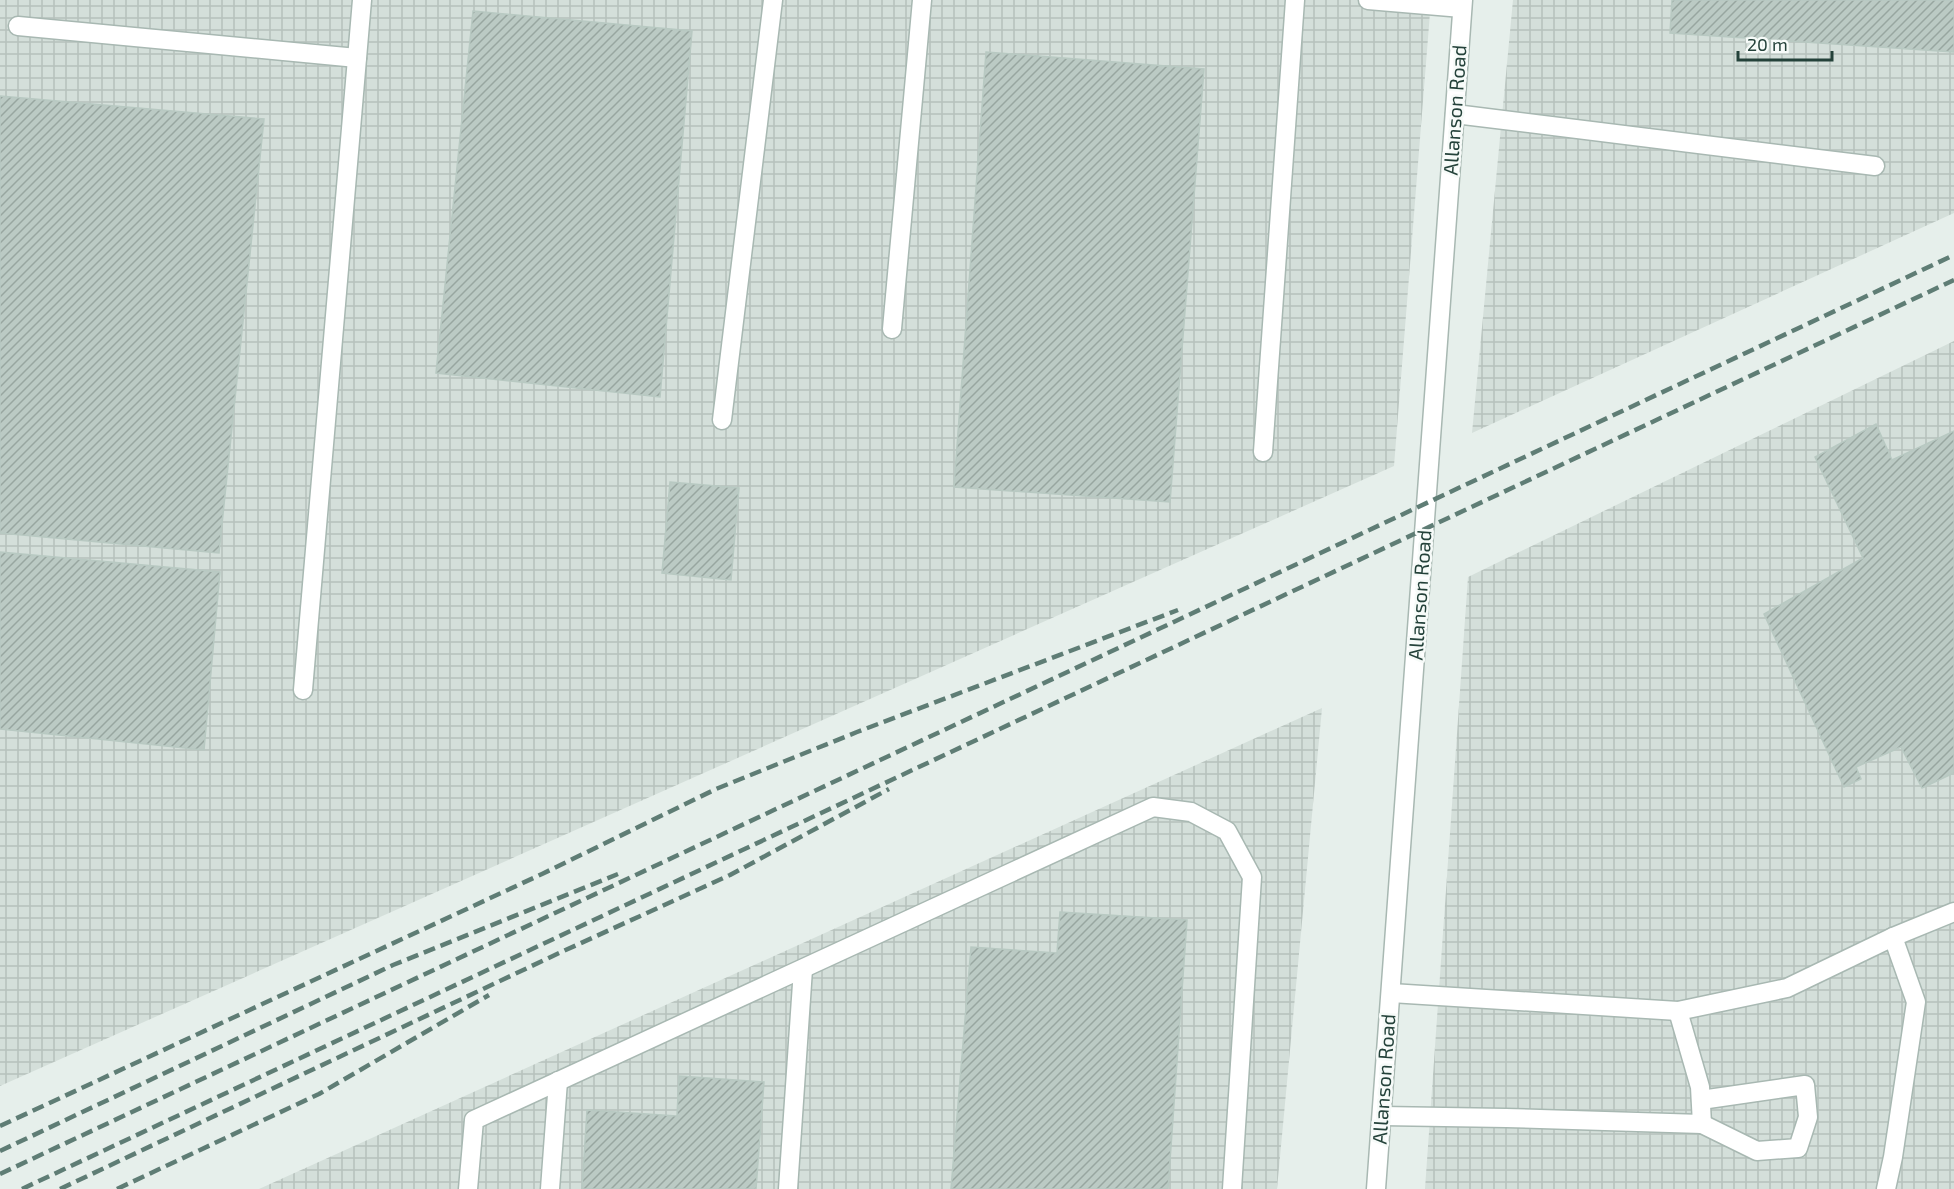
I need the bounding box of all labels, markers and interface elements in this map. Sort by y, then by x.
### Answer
scale bar [1738,24,1832,62]
text: 20 m [1747,33,1788,55]
street label: Allanson Road [1437,44,1471,176]
street label: Allanson Road [1402,529,1436,661]
street label: Allanson Road [1366,1013,1400,1145]

